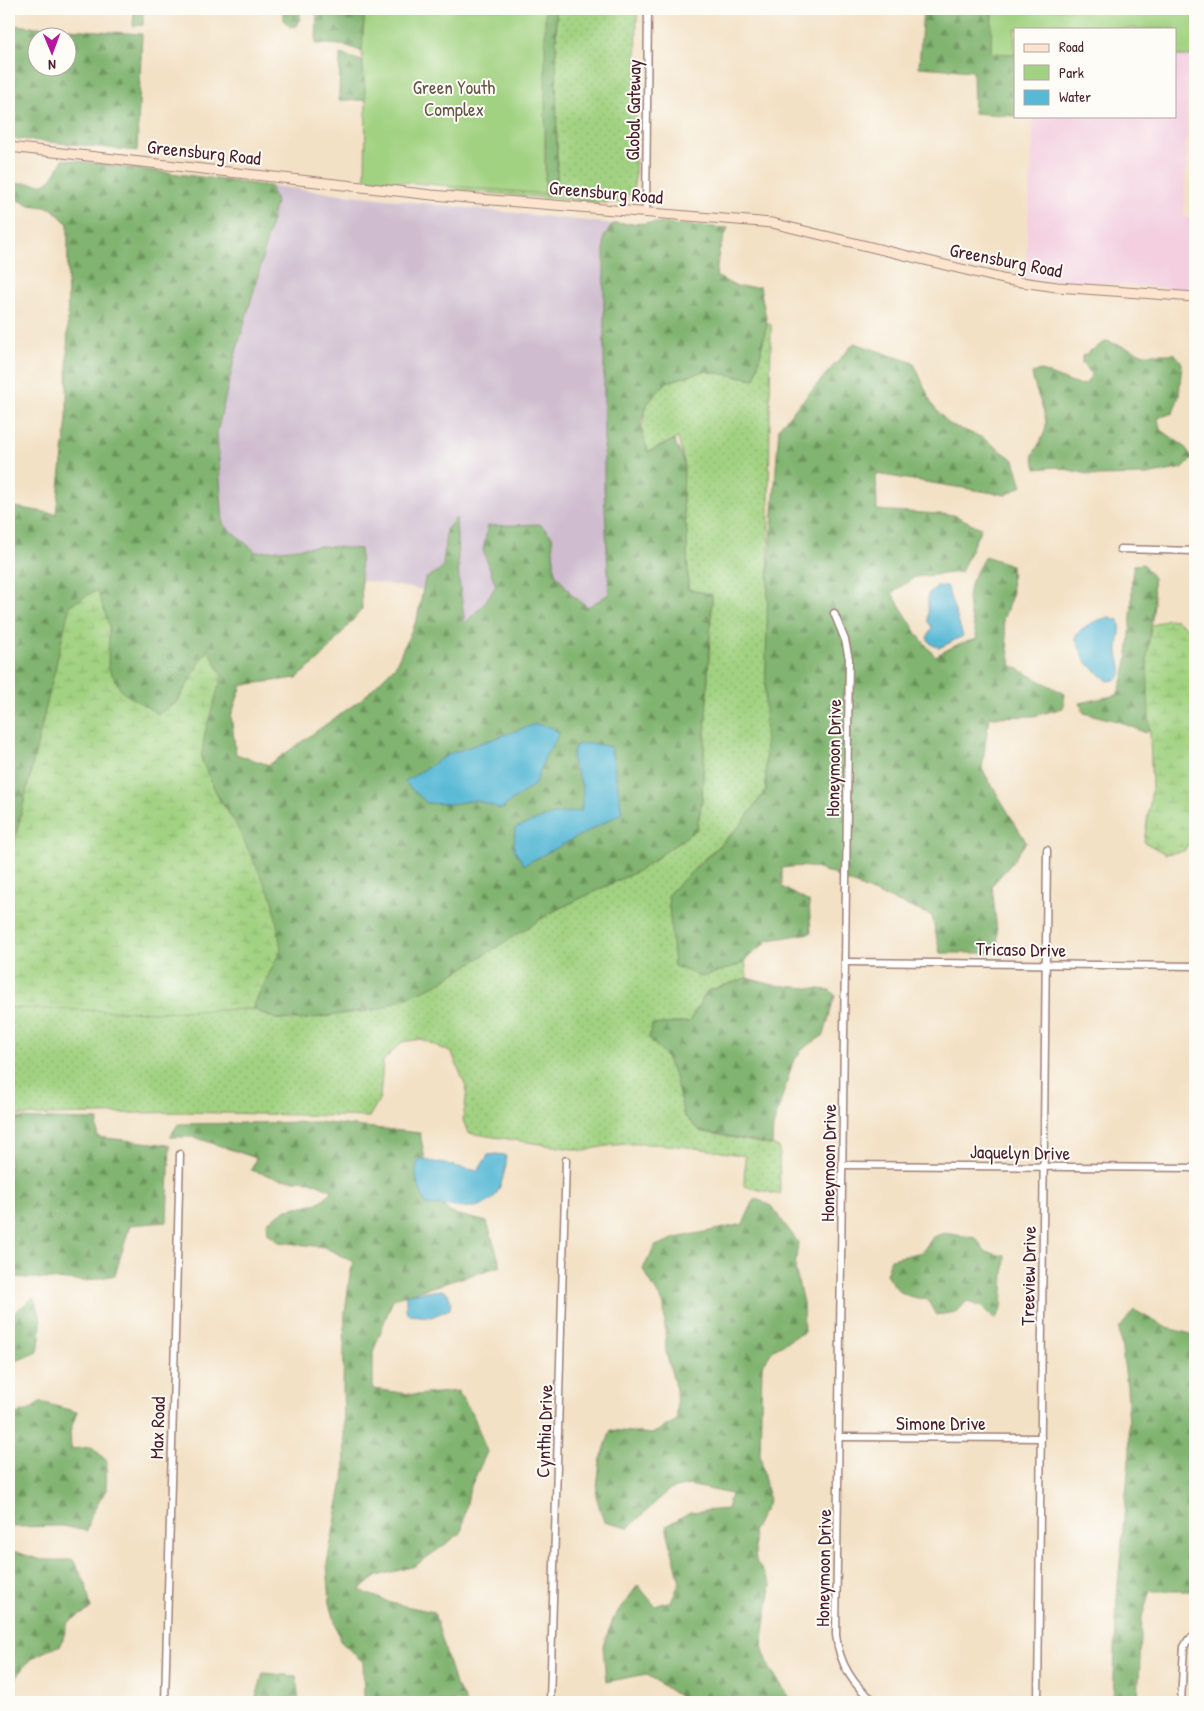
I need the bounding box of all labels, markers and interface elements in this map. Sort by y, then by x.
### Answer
north arrow [28,28,78,78]
legend [1014,28,1176,118]
text: Road [1059,36,1084,57]
text: N [48,56,56,75]
street label: Global Gateway [619,59,647,161]
text: Park [1059,62,1084,83]
park label: Green Youth Complex [413,74,495,122]
text: Water [1059,86,1091,107]
street label: Greensburg Road [146,133,263,171]
street label: Greensburg Road [548,174,665,210]
street label: Greensburg Road [947,236,1065,284]
street label: Honeymoon Drive [819,699,847,817]
street label: Tricaso Drive [976,935,1067,963]
street label: Honeymoon Drive [814,1104,842,1222]
street label: Jaquelyn Drive [970,1138,1071,1166]
street label: Treeview Drive [1014,1226,1042,1326]
street label: Cynthia Drive [529,1383,559,1478]
street label: Max Road [143,1396,171,1460]
street label: Simone Drive [896,1410,986,1436]
street label: Honeymoon Drive [809,1509,837,1627]

